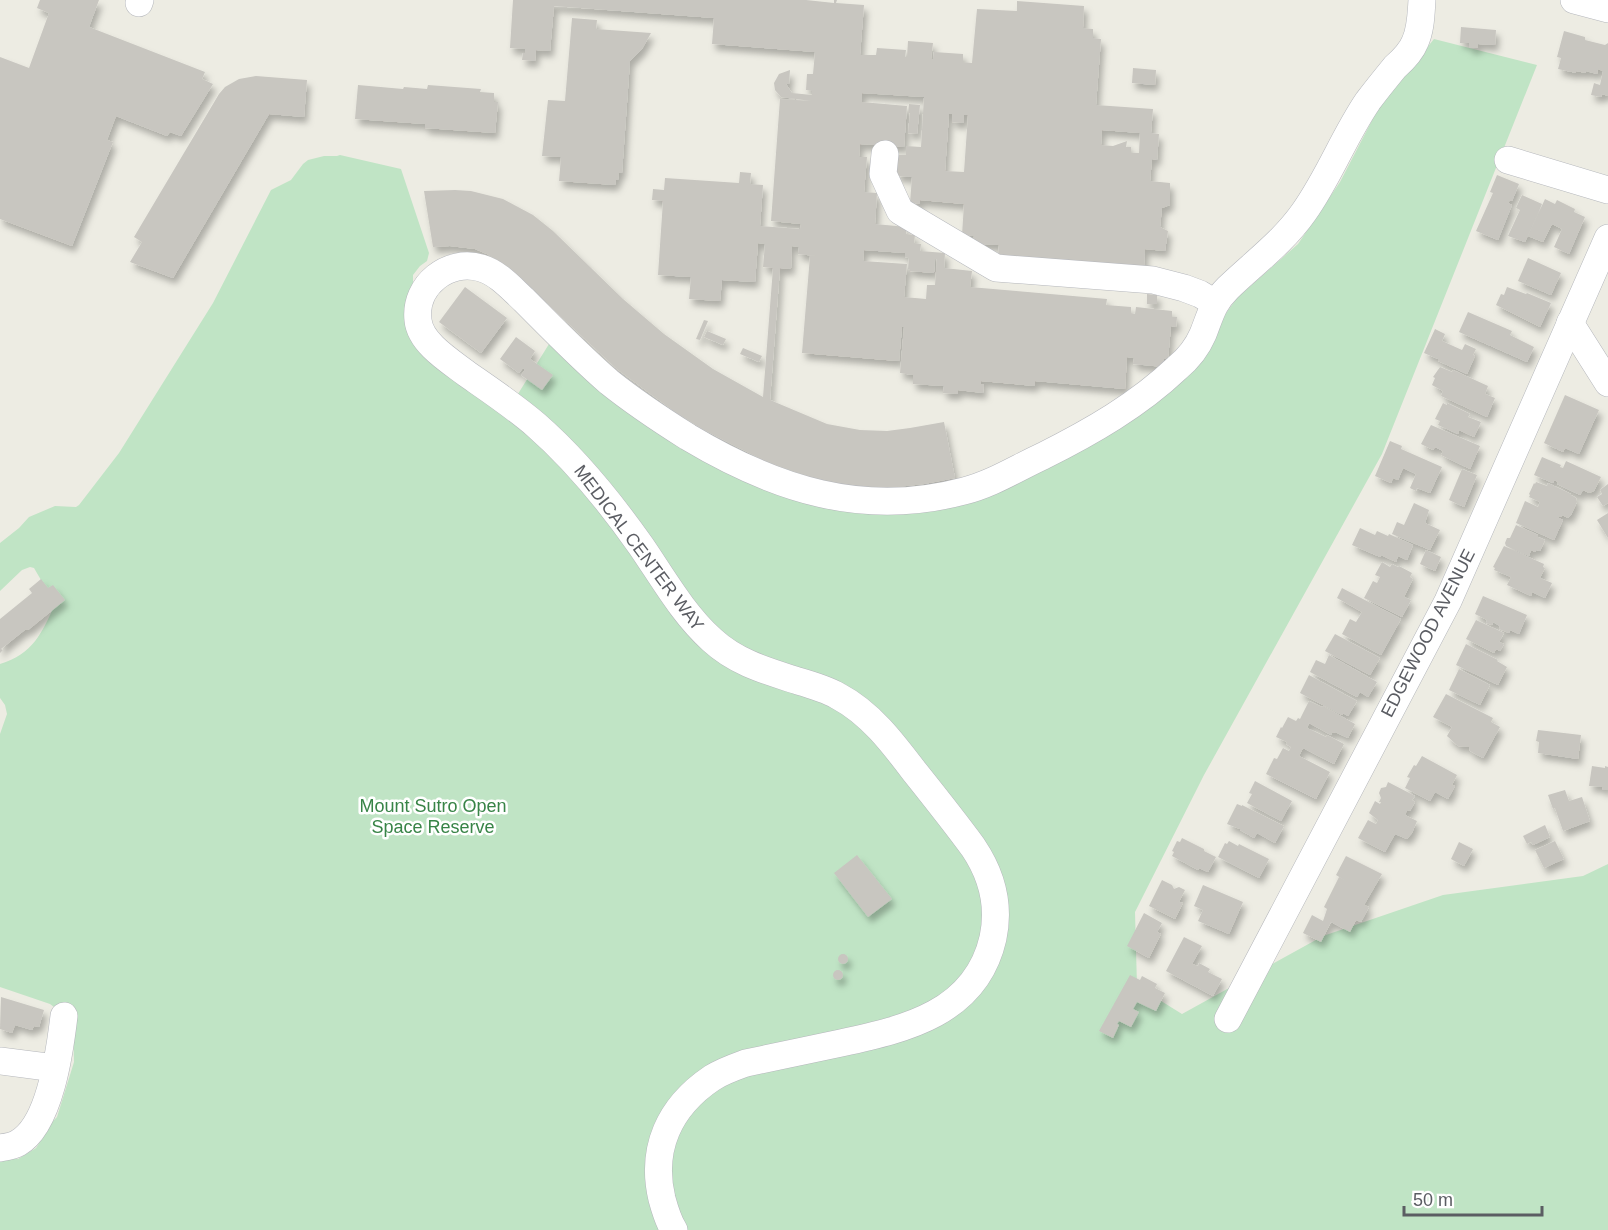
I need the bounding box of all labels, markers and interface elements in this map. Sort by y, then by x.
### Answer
street label: MEDICAL CENTER WAY [570,461,708,635]
street label: EDGEWOOD AVENUE [1377,546,1479,720]
park label: Mount Sutro Open Space Reserve [359,796,507,837]
scale bar [1404,1179,1542,1217]
text: 50 m [1413,1190,1453,1210]

